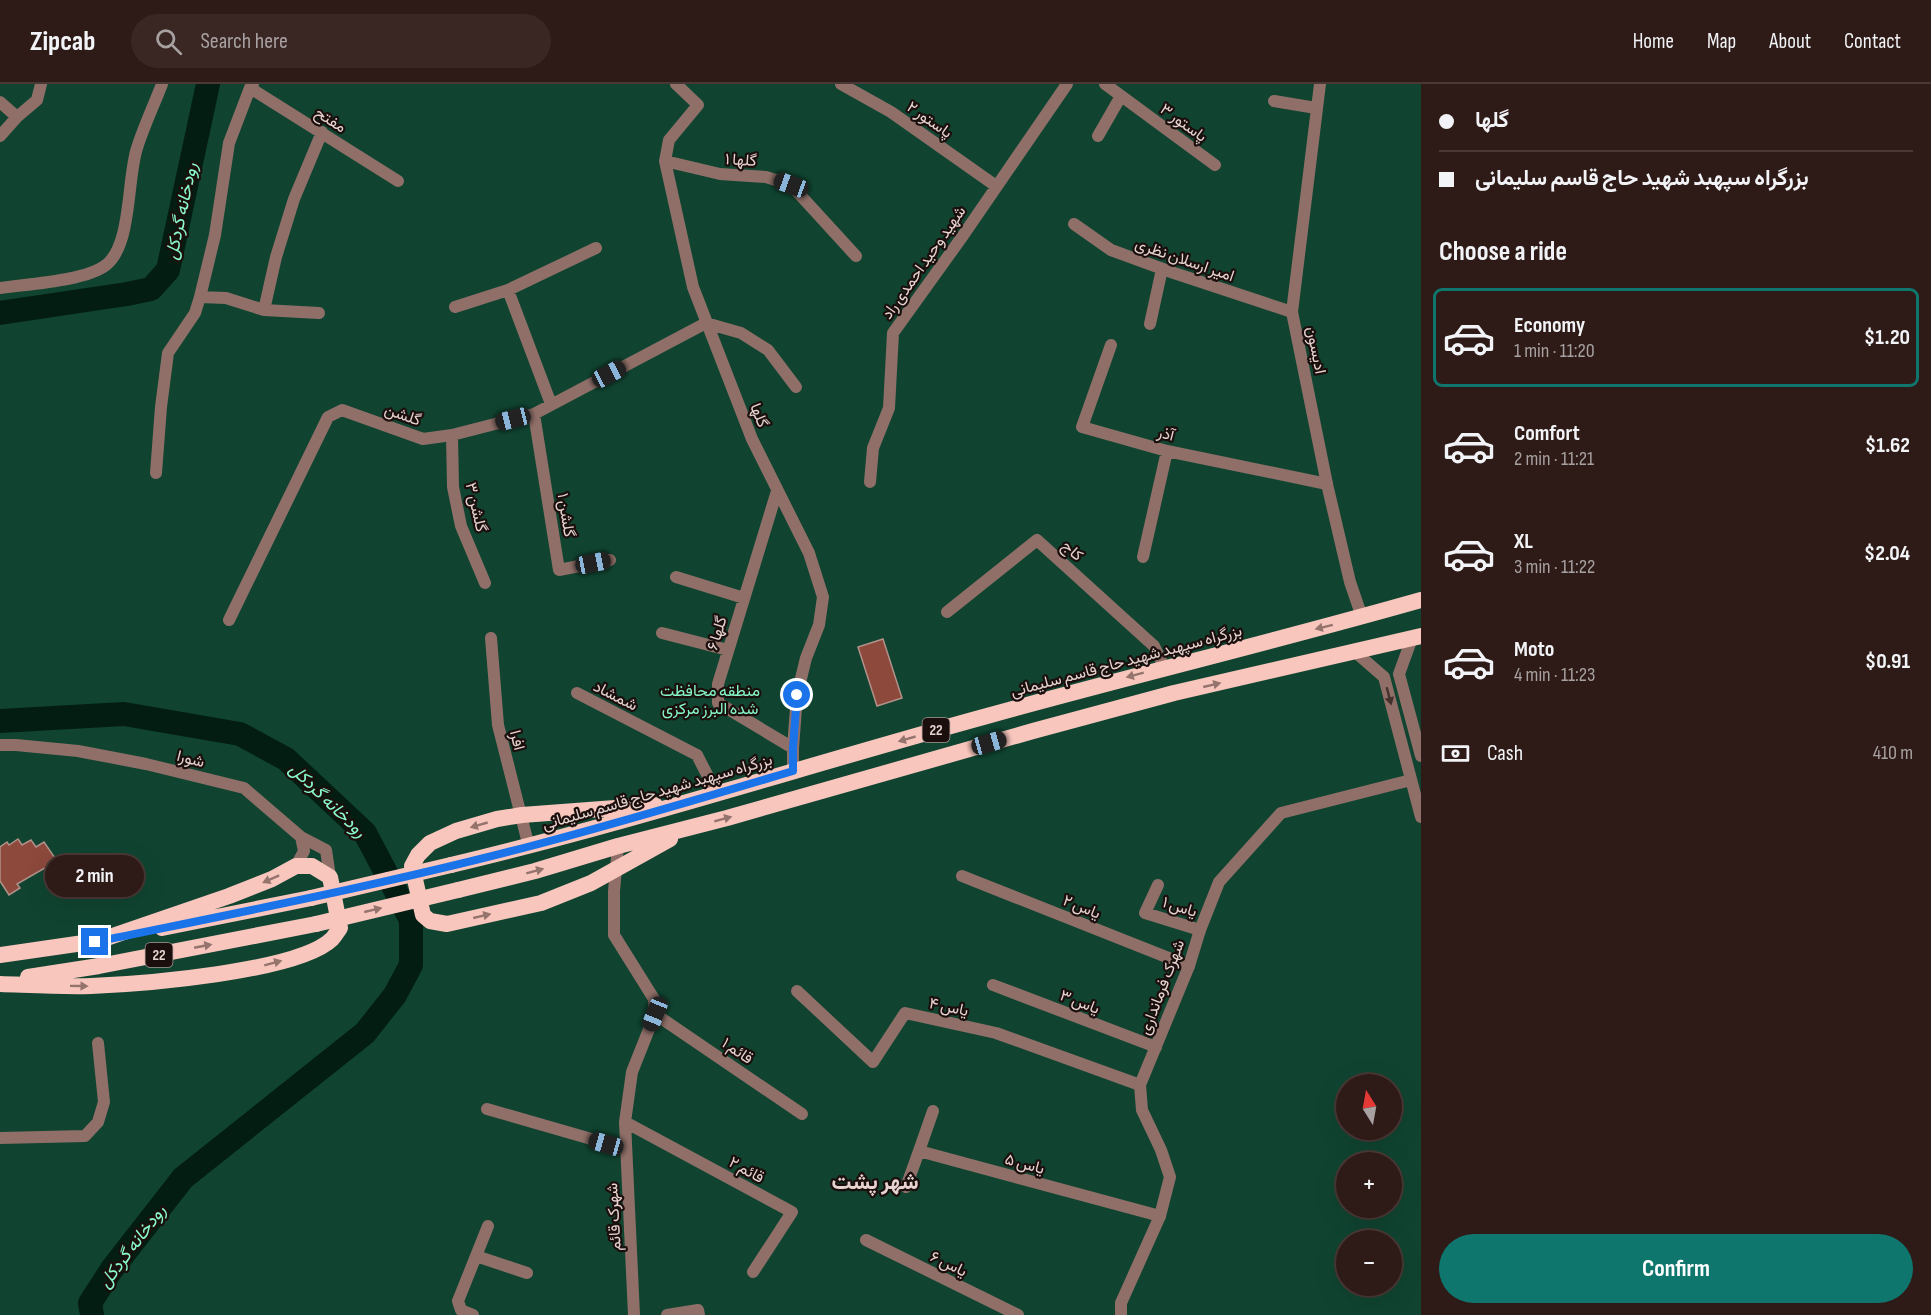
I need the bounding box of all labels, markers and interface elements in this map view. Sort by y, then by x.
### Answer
search box [131,14,551,68]
text: Zipcab [30,25,95,58]
icon: search [152,25,185,58]
text: Search here [200,28,288,55]
text: Home [1633,29,1674,54]
text: Map [1707,29,1736,54]
text: About [1769,29,1811,54]
text: Contact [1844,29,1901,54]
street label: پاستور ۲ [902,98,956,143]
street label: پاستور ۳ [1155,100,1210,147]
street label: مفتح [311,103,349,138]
text: گلها [1475,107,1509,134]
street label: گلها ۱ [725,150,757,171]
water label: رودخانه گردکل [161,161,202,262]
text: بزرگراه سپهبد شهید حاج قاسم سلیمانی [1475,165,1809,192]
car [771,170,811,200]
street label: شهید وحید احمدی راد [878,203,970,323]
street label: امیر ارسلان نظری [1132,235,1237,286]
text: Choose a ride [1439,236,1567,268]
icon: car [1442,311,1496,365]
text: Economy [1514,312,1585,339]
text: $1.20 [1864,324,1910,351]
street label: ادیسون [1302,325,1329,376]
text: 1 min · 11:20 [1514,339,1595,363]
car [589,358,629,390]
street label: گلشن [382,400,423,430]
street label: گلها [745,401,772,430]
car [493,406,533,432]
icon: car [1442,419,1496,473]
text: Comfort [1514,420,1580,447]
street label: آذر [1154,423,1177,446]
text: $1.62 [1865,432,1910,459]
text: 2 min · 11:21 [1514,447,1594,471]
street label: گلشن ۳ [461,481,490,534]
street label: گلشن ۱ [553,492,578,539]
icon: car [1442,527,1496,581]
text: XL [1514,528,1533,555]
street label: کاج [1057,537,1087,566]
text: $2.04 [1864,540,1910,567]
car [574,551,612,575]
text: 3 min · 11:22 [1514,555,1595,579]
street label: گلها ۶ [703,614,732,653]
street label: بزرگراه سپهبد شهید حاج قاسم سلیمانی [1009,621,1244,702]
one-way arrow [1315,622,1333,632]
icon: car [1442,635,1496,689]
text: Moto [1514,636,1554,663]
text: $0.91 [1865,648,1910,675]
text: 4 min · 11:23 [1514,663,1595,687]
one-way arrow [1126,671,1144,680]
street label: شمشاد [590,677,641,716]
one-way arrow [1202,679,1221,689]
route start [783,681,810,708]
park label: منطقه محافظت شده البرز مرکزی [660,682,760,719]
one-way arrow [1384,687,1394,705]
road number: 22 [922,718,950,742]
street label: افرا [505,728,528,752]
car [969,729,1009,757]
one-way arrow [898,734,916,744]
icon: cash [1439,737,1472,770]
text: Cash [1487,740,1523,767]
text: 410 m [1873,741,1913,765]
street label: شورا [175,747,206,772]
street label: بزرگراه سپهبد شهید حاج قاسم سلیمانی [540,750,775,835]
water label: رودخانه گردکل [285,759,370,842]
one-way arrow [715,814,733,823]
one-way arrow [470,820,488,830]
callout: 2 min [46,855,144,897]
text: 2 min [75,864,114,888]
one-way arrow [527,866,545,875]
one-way arrow [262,874,279,883]
street label: یاس ۲ [1060,891,1103,924]
street label: یاس ۱ [1160,893,1199,922]
one-way arrow [364,905,383,914]
one-way arrow [473,911,491,921]
route end [81,928,108,955]
street label: شهرک فرمانداری [1136,937,1189,1038]
one-way arrow [193,941,212,950]
road number: 22 [146,943,172,967]
one-way arrow [264,958,282,967]
one-way arrow [70,981,89,991]
street label: یاس ۳ [1057,986,1102,1019]
car [640,994,670,1034]
street label: یاس ۴ [927,994,970,1021]
street label: قائم ۱ [718,1034,756,1069]
north arrow [1336,1074,1402,1140]
map controls [1336,1074,1402,1296]
car [586,1130,626,1158]
street label: یاس ۵ [1003,1150,1046,1179]
button: + [1336,1152,1402,1218]
street label: قائم ۲ [725,1153,767,1188]
district label: شهر پشت [832,1169,918,1197]
street label: شهرک قائم [603,1182,626,1252]
water label: رودخانه گردکل [94,1201,170,1292]
button: − [1336,1230,1402,1296]
button: Confirm [1439,1234,1913,1303]
street label: یاس ۶ [927,1247,970,1281]

